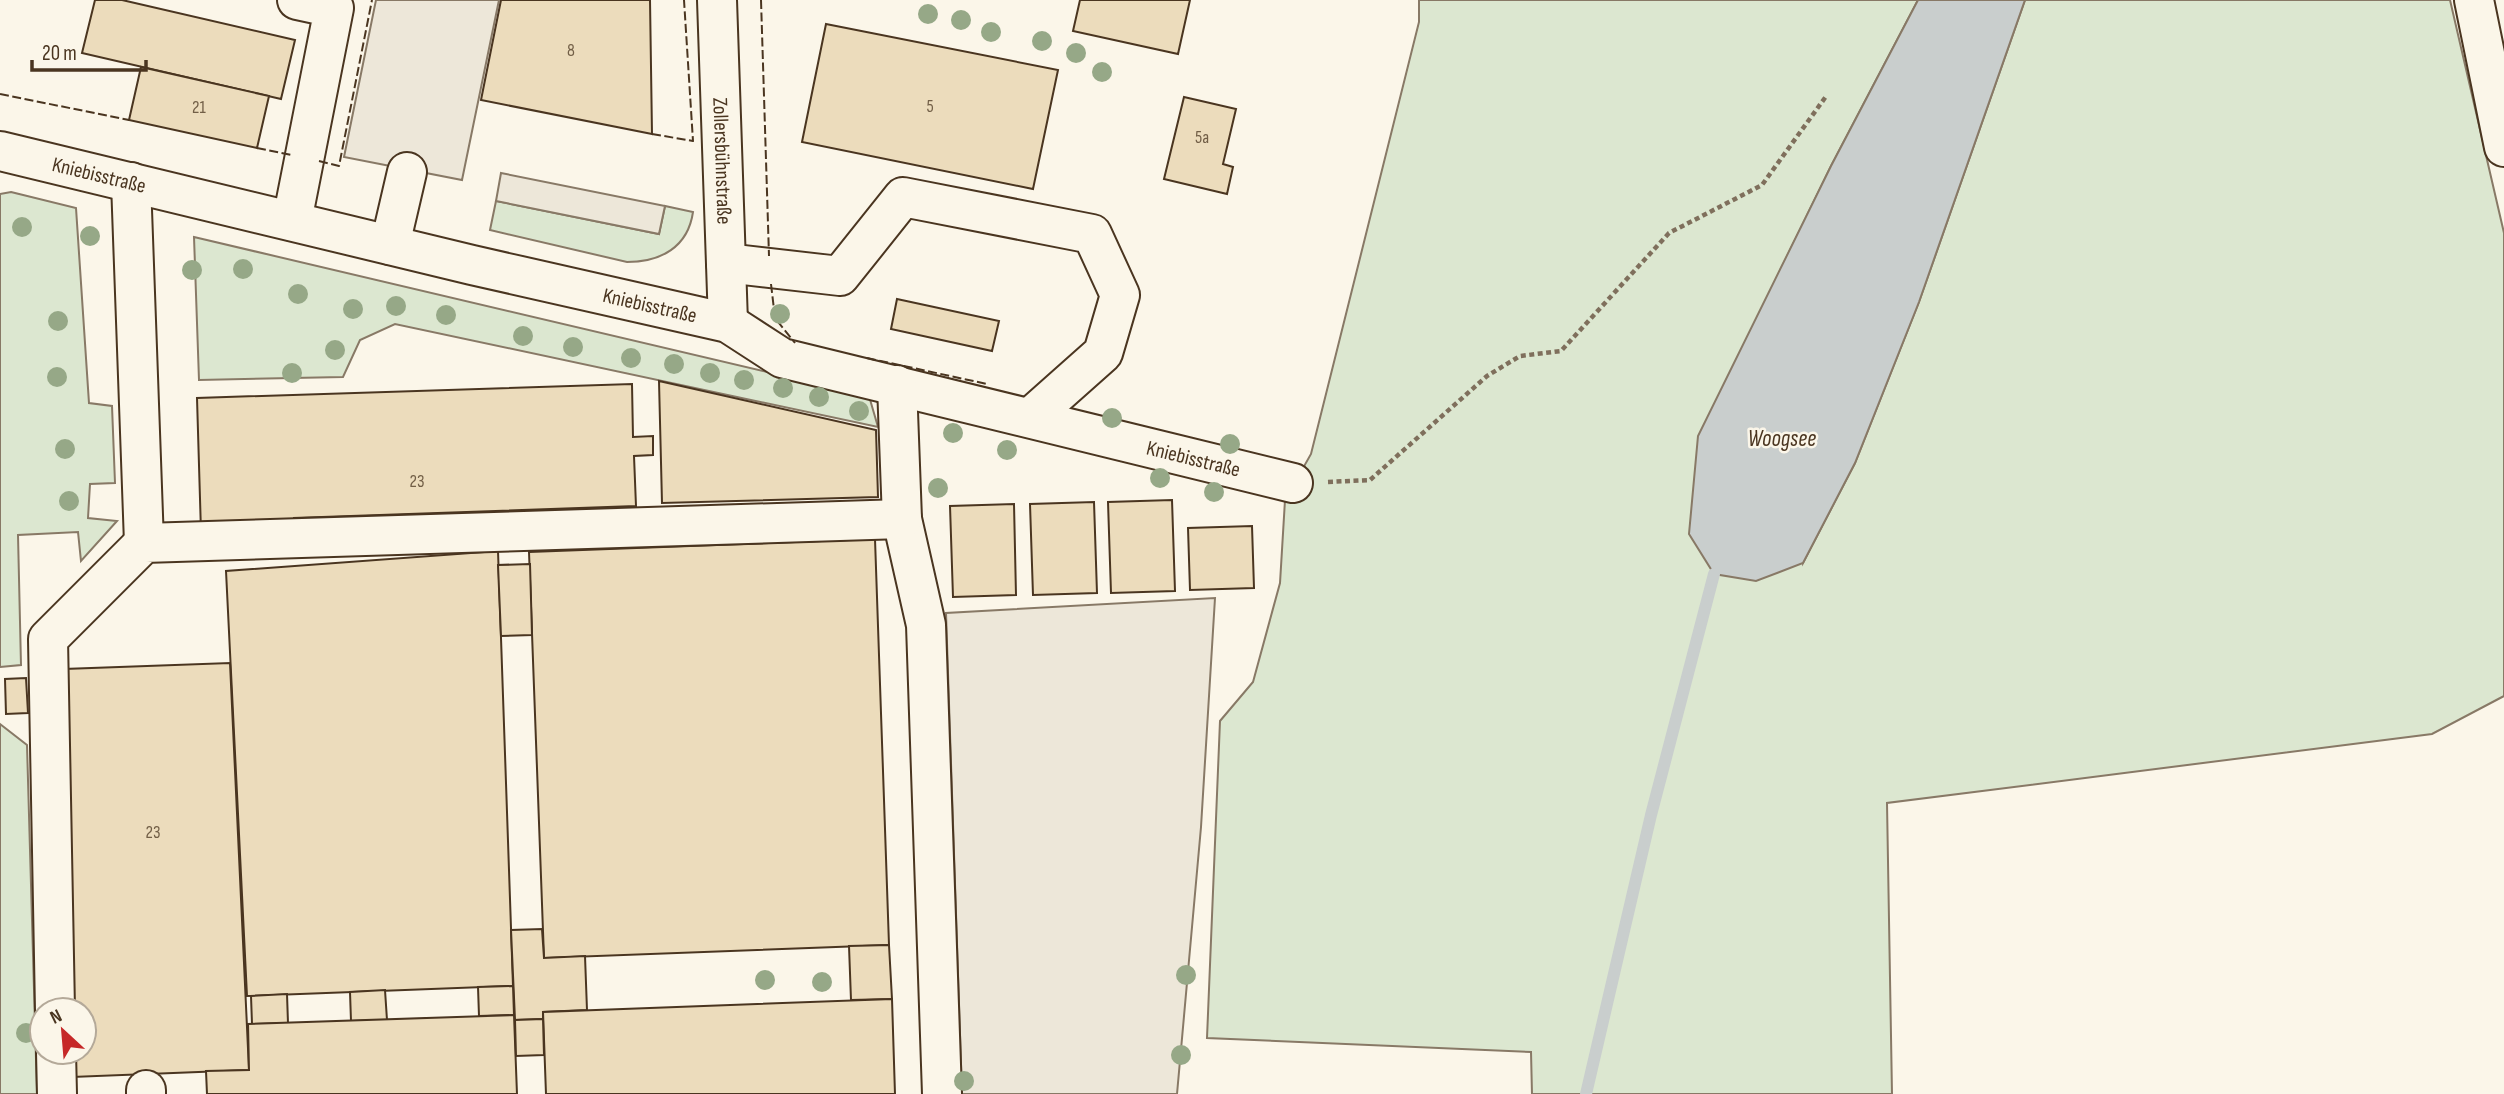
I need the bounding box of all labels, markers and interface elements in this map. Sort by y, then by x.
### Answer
scale bar [32,28,145,72]
house number: 8 [567,40,575,61]
text: 20 m [42,41,77,66]
house number: 5 [926,96,934,117]
house number: 21 [192,97,207,118]
street label: Zollersbühnstraße [707,97,737,225]
house number: 5a [1195,127,1209,148]
street label: Kniebisstraße [50,152,148,199]
street label: Kniebisstraße [600,283,699,329]
water label: Woogsee [1748,425,1816,453]
street label: Kniebisstraße [1144,436,1243,483]
house number: 23 [410,471,425,492]
house number: 23 [146,822,161,843]
north arrow [28,996,98,1066]
text: N [47,1005,66,1030]

